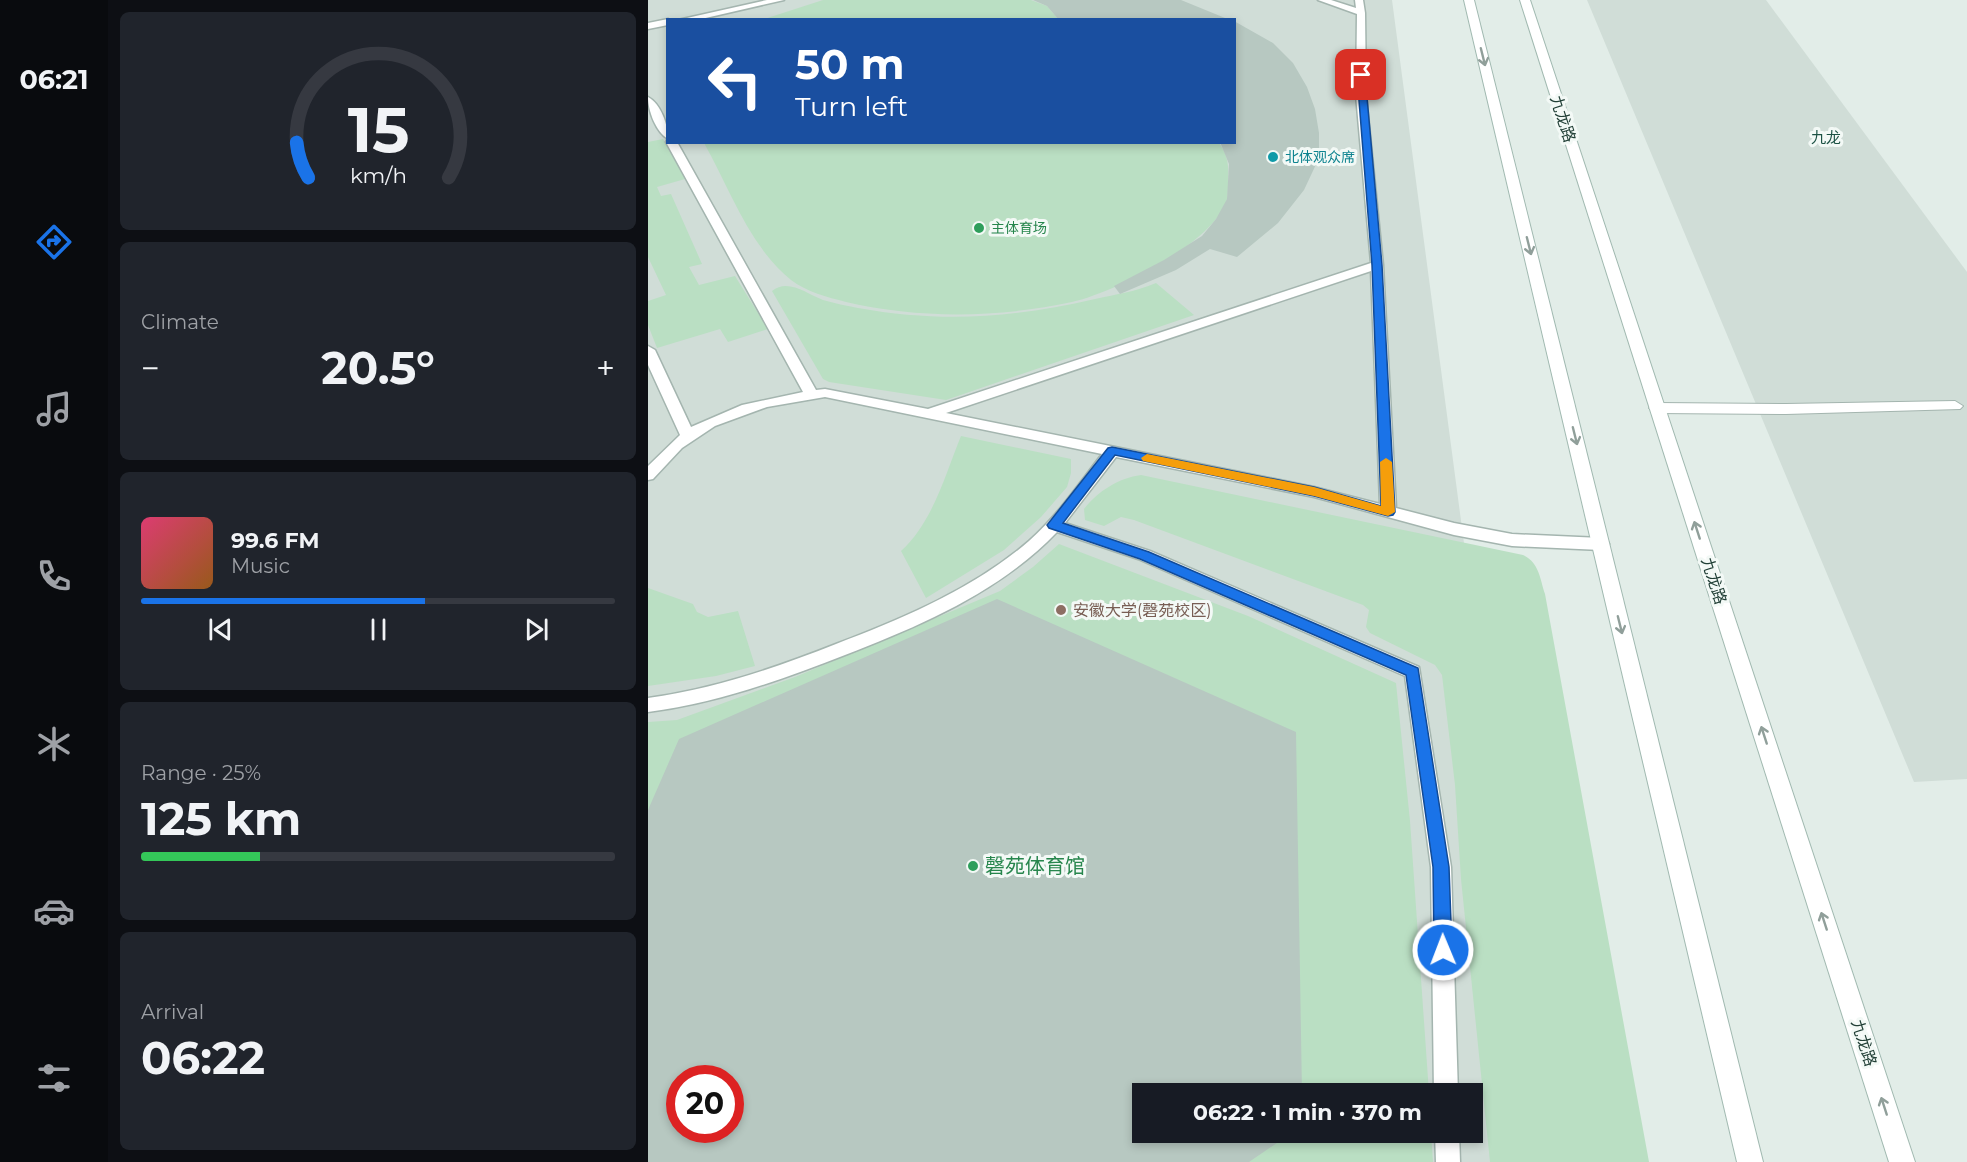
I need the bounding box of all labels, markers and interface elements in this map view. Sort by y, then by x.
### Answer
text: 50 m [795,38,904,90]
icon: left [696,42,774,120]
one-way arrow [1478,47,1490,66]
pin [1335,49,1386,100]
icon: arrive [1344,58,1377,91]
text: 06:21 [19,63,89,96]
text: Turn left [795,90,908,123]
text: 15 [347,92,409,168]
street label: 九龙路 [1547,93,1579,145]
district label: 九龙 [1811,128,1841,147]
place label: 北体观众席 [1285,148,1355,166]
marker: 北体观众席 [1266,150,1280,164]
text: km/h [349,162,407,188]
place label: 主体育场 [991,219,1047,237]
icon: directions [33,221,75,263]
marker: 主体育场 [972,221,986,235]
one-way arrow [1523,237,1535,256]
text: Climate [141,310,219,334]
text: 20.5° [321,340,435,395]
text: − [141,348,160,388]
text: + [596,348,615,388]
icon: music [33,388,75,430]
one-way arrow [1569,426,1581,445]
one-way arrow [1691,521,1702,540]
text: 99.6 FM [231,527,320,554]
text: Music [231,554,290,578]
icon: phone [33,555,75,597]
street label: 九龙路 [1698,555,1730,607]
place label: 安徽大学(磬苑校区) [1073,601,1212,620]
marker: 安徽大学(磬苑校区) [1054,603,1068,617]
icon: previous [204,613,237,646]
icon: pause [362,613,395,646]
icon: next [520,613,553,646]
one-way arrow [1615,616,1627,635]
icon: climate [33,723,75,765]
one-way arrow [1758,726,1769,745]
text: Range · 25% [141,761,261,785]
text: 125 km [141,791,301,846]
place label: 磬苑体育馆 [985,854,1085,878]
marker: 磬苑体育馆 [966,859,980,873]
icon: car [33,890,75,932]
one-way arrow [1818,912,1829,931]
position arrow [1411,918,1475,982]
text: Arrival [141,1000,204,1024]
street label: 九龙路 [1848,1017,1880,1069]
text: 06:22 [141,1030,265,1085]
icon: filters [33,1057,75,1099]
speed limit sign: 20 [666,1065,744,1143]
one-way arrow [1878,1097,1889,1116]
text: 06:22 · 1 min · 370 m [1193,1099,1422,1126]

